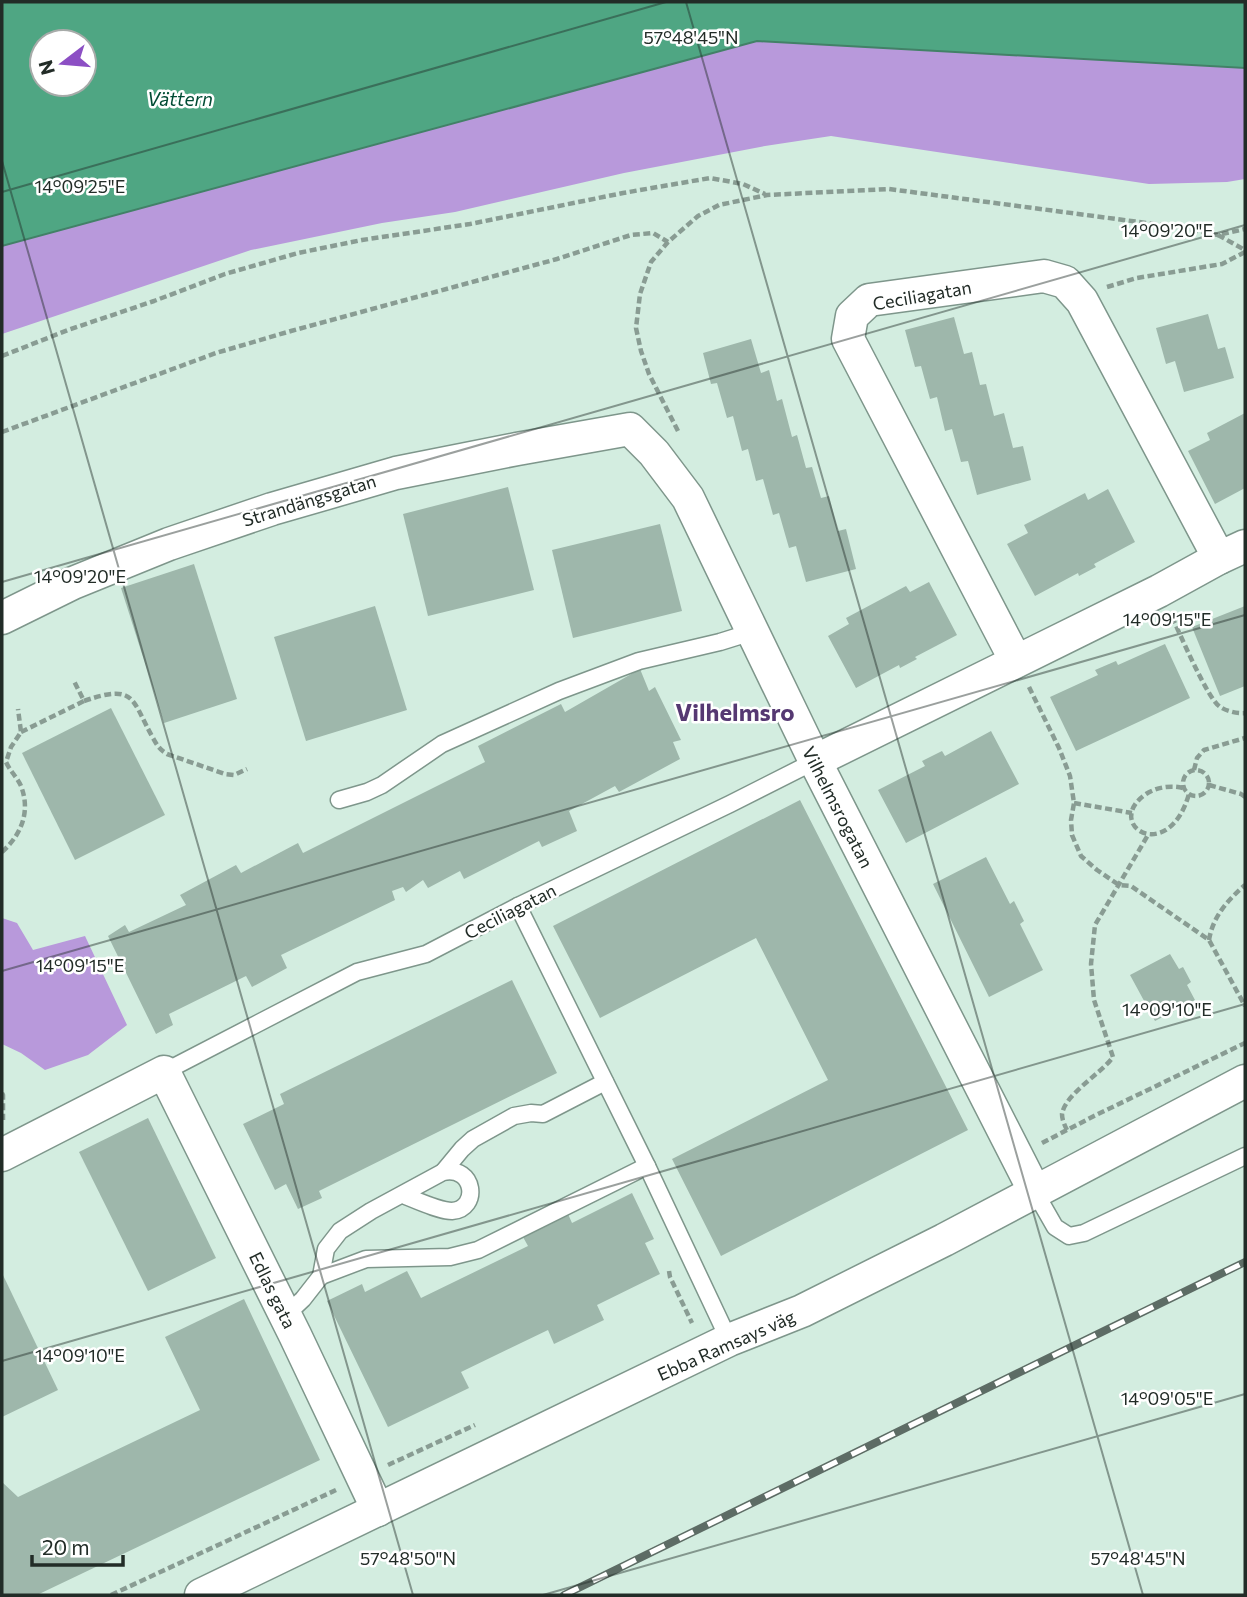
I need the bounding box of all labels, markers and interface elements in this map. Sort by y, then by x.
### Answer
text: 57°48'45"N [643,26,739,48]
north arrow [28,28,98,98]
text: N [33,58,59,78]
water label: Vättern [147,87,213,110]
text: 14°09'25"E [35,175,125,197]
text: 14°09'20"E [1121,219,1213,241]
street label: Ceciliagatan [871,275,973,315]
street label: Strandängsgatan [239,469,379,531]
text: 14°09'20"E [34,565,126,587]
text: 14°09'15"E [1123,608,1211,630]
district label: Vilhelmsro [675,697,795,726]
street label: Vilhelmsrogatan [798,742,878,872]
street label: Ceciliagatan [460,878,560,944]
text: 14°09'15"E [36,954,124,976]
text: 14°09'10"E [1122,998,1212,1020]
street label: Edlas gata [245,1248,301,1332]
street label: Ebba Ramsays väg [654,1305,798,1385]
text: 14°09'10"E [35,1344,125,1366]
text: 14°09'05"E [1121,1387,1213,1409]
scale bar [32,1524,122,1568]
text: 20 m [42,1534,90,1559]
text: 57°48'50"N [360,1547,456,1569]
text: 57°48'45"N [1090,1547,1186,1569]

